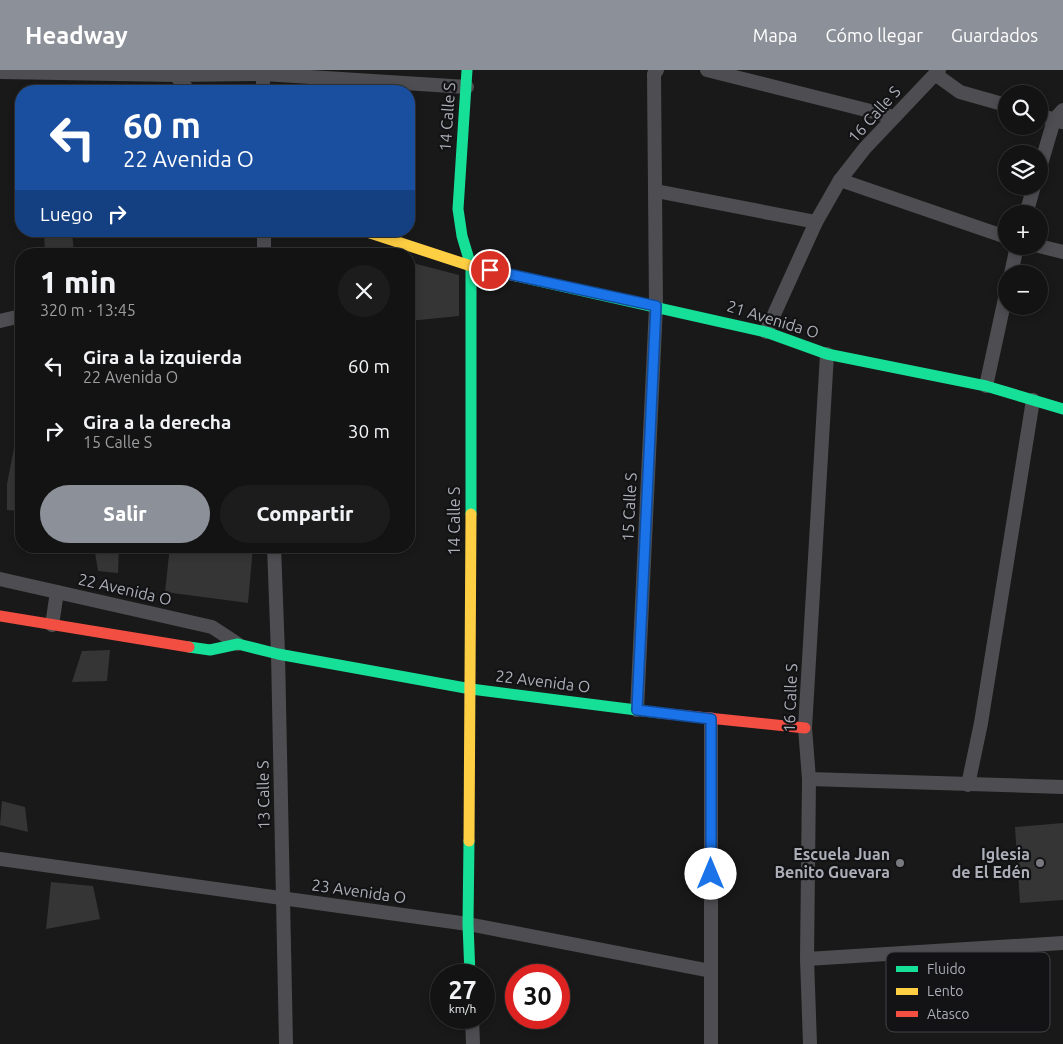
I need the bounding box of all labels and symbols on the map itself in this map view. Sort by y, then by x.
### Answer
street label: 14 Calle S [436,82,458,152]
street label: 16 Calle S [844,82,904,146]
pin [469,249,511,291]
street label: 21 Avenida O [725,296,821,342]
street label: 15 Calle S [618,472,640,542]
street label: 14 Calle S [445,486,463,556]
street label: 22 Avenida O [77,570,173,608]
street label: 16 Calle S [780,663,800,733]
street label: 22 Avenida O [495,666,591,696]
street label: 13 Calle S [253,760,273,830]
place label: Escuela Juan Benito Guevara [774,845,890,881]
place label: Iglesia de El Edén [952,845,1030,881]
position arrow [684,847,736,899]
marker: Escuela Juan Benito Guevara [894,857,906,869]
marker: Iglesia de El Edén [1034,857,1046,869]
street label: 23 Avenida O [311,875,407,907]
legend [886,952,1050,1032]
text: Fluido [927,961,966,977]
speed limit sign: 30 [505,964,570,1029]
text: Lento [927,983,964,999]
text: Atasco [927,1006,970,1022]

